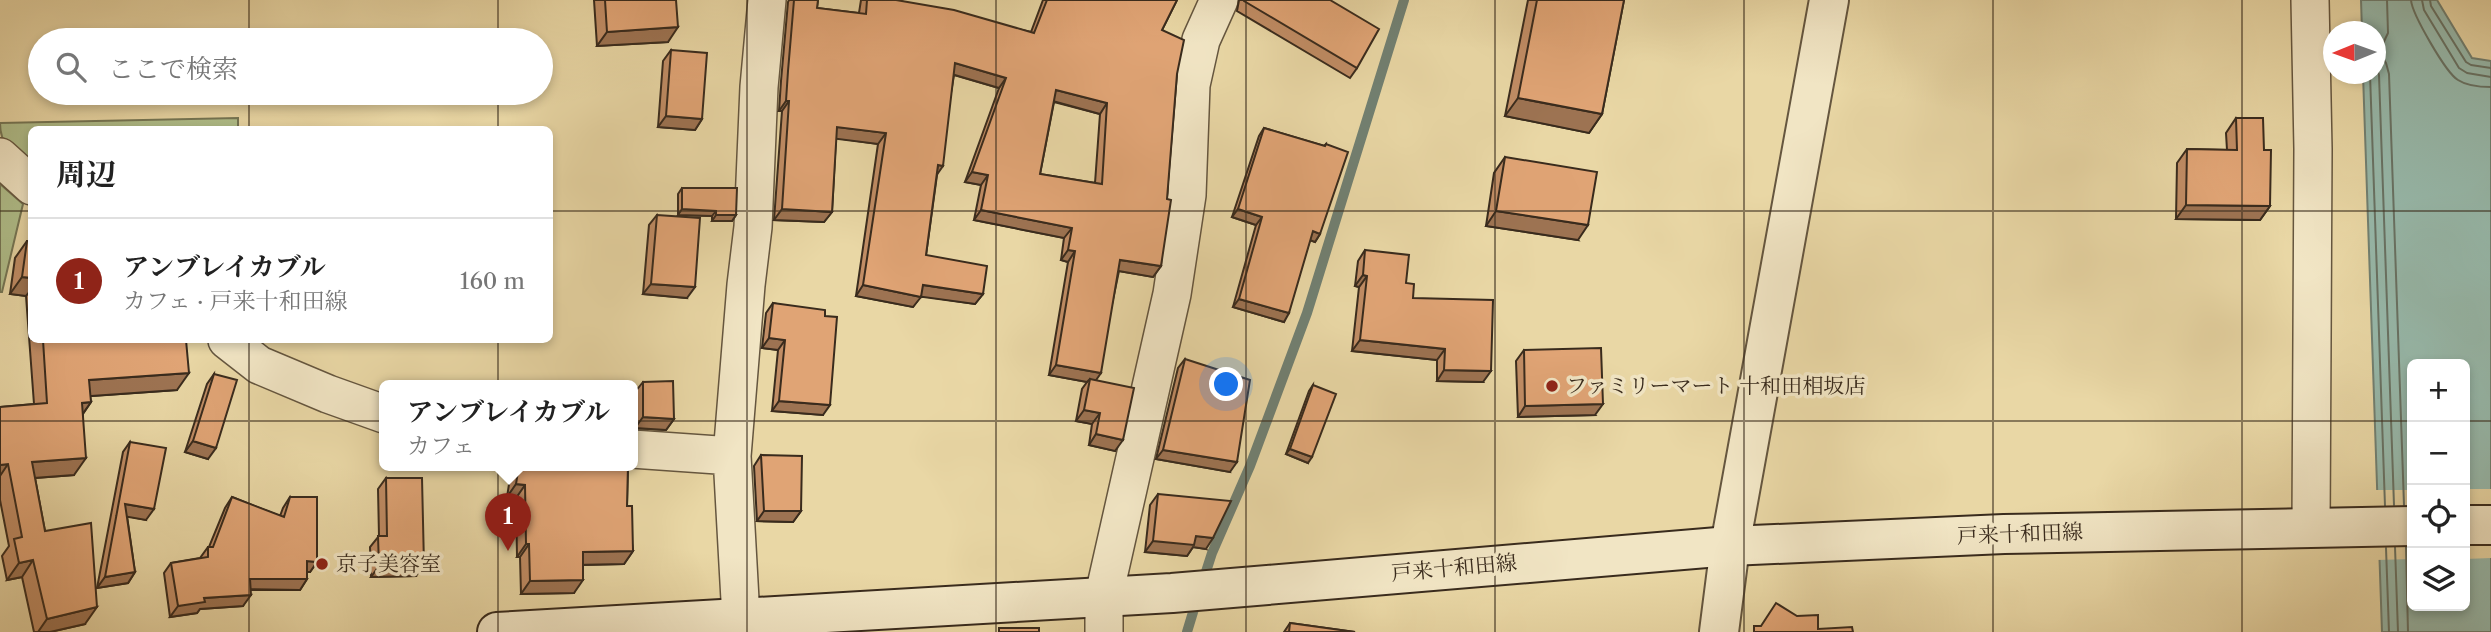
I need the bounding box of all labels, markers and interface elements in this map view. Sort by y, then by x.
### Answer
north arrow [2323,21,2386,84]
search box [28,28,553,105]
icon: search [52,48,90,86]
text: ここで検索 [108,53,238,85]
text: 周辺 [56,156,116,193]
text: アンブレイカブル [123,251,326,283]
text: 1 [74,267,84,295]
text: 160 m [460,267,525,295]
text: カフェ · 戸来十和田線 [123,287,348,315]
map controls [2407,359,2470,611]
button: + [2407,359,2470,422]
your location [1209,367,1243,401]
place label: ファミリーマート 十和田相坂店 [1566,373,1865,398]
marker: ファミリーマート 十和田相坂店 [1544,378,1560,394]
popup [379,380,638,471]
text: アンブレイカブル [407,396,610,428]
button: − [2407,422,2470,485]
text: カフェ [407,432,475,460]
button: locate [2407,485,2470,548]
pin: 1 [485,493,531,551]
street label: 戸来十和田線 [1957,519,2083,548]
button: layers [2407,548,2470,611]
street label: 戸来十和田線 [1390,550,1518,585]
place label: 京子美容室 [336,551,441,576]
marker: 京子美容室 [314,556,330,572]

